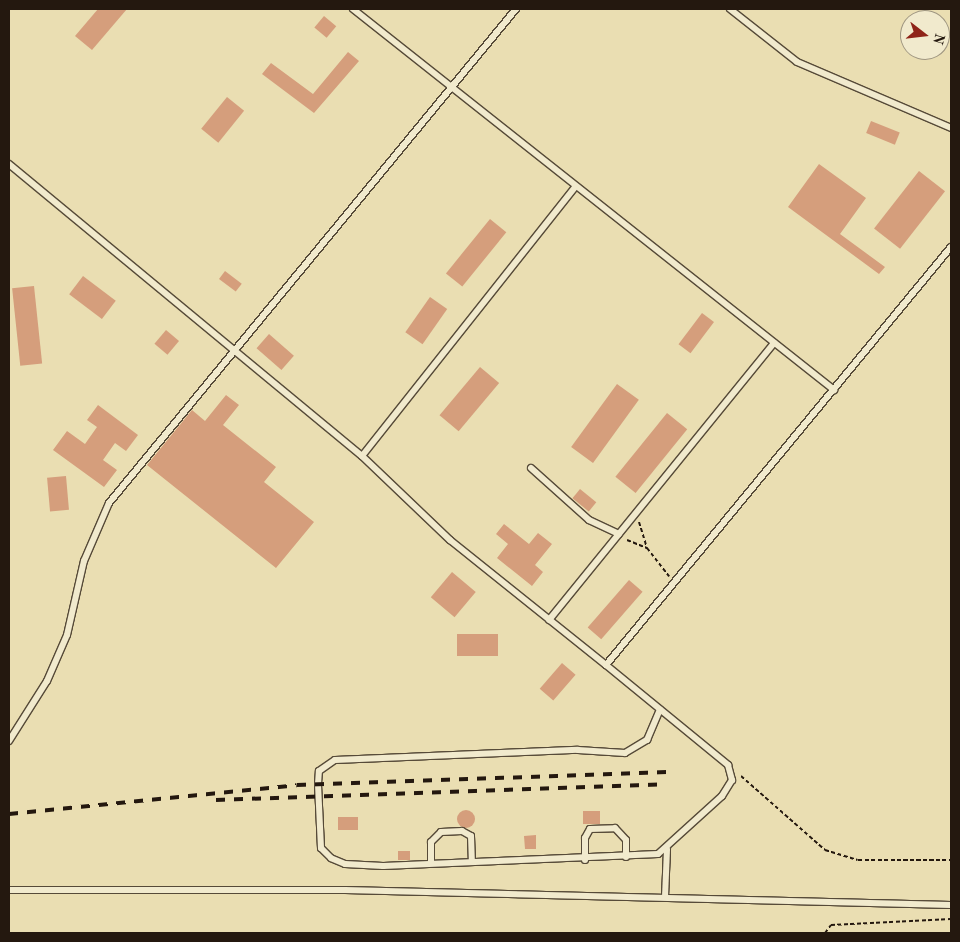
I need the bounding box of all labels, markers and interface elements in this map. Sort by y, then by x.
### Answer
north arrow [900,10,950,60]
text: N [930,32,947,46]

